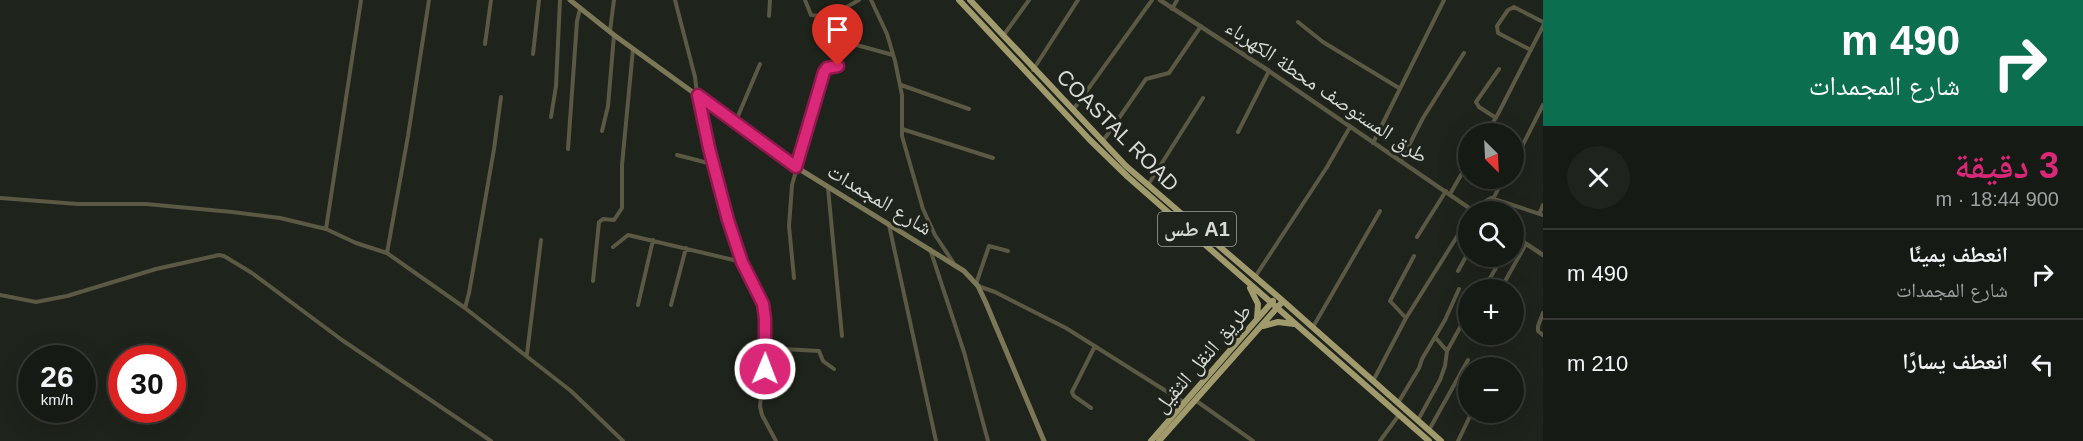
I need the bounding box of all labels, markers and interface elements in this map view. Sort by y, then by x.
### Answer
pin [812,4,863,66]
icon: arrive [821,13,854,46]
street label: طرق المستوصف محطة الكهرباء [1221,15,1432,169]
text: 490 m [1841,17,1960,64]
icon: right [1981,24,2059,102]
street label: COASTAL ROAD [1053,65,1183,195]
text: شارع المجمدات [1809,71,1960,101]
north arrow [1458,123,1524,189]
map controls [1458,123,1524,423]
text: 3 دقيقة [1954,145,2059,186]
button: close [1567,146,1630,209]
street label: شارع المجمدات [823,159,936,241]
text: 900 m · 18:44 [1936,188,2059,210]
button: search [1458,201,1524,267]
road number: طس A1 [1158,212,1236,246]
text: انعطف يمينًا [1909,242,2008,267]
icon: right [2026,258,2059,291]
text: 490 m [1567,261,1628,286]
button: + [1458,279,1524,345]
text: شارع المجمدات [1896,279,2008,301]
street label: طريق النقل الثقيل [1149,299,1257,418]
position arrow [733,337,797,401]
speed limit sign: 30 [108,345,186,423]
icon: left [2026,348,2059,381]
text: انعطف يسارًا [1902,349,2008,374]
text: 210 m [1567,351,1628,376]
button: − [1458,357,1524,423]
text: 26 [40,360,74,393]
text: km/h [41,391,73,408]

